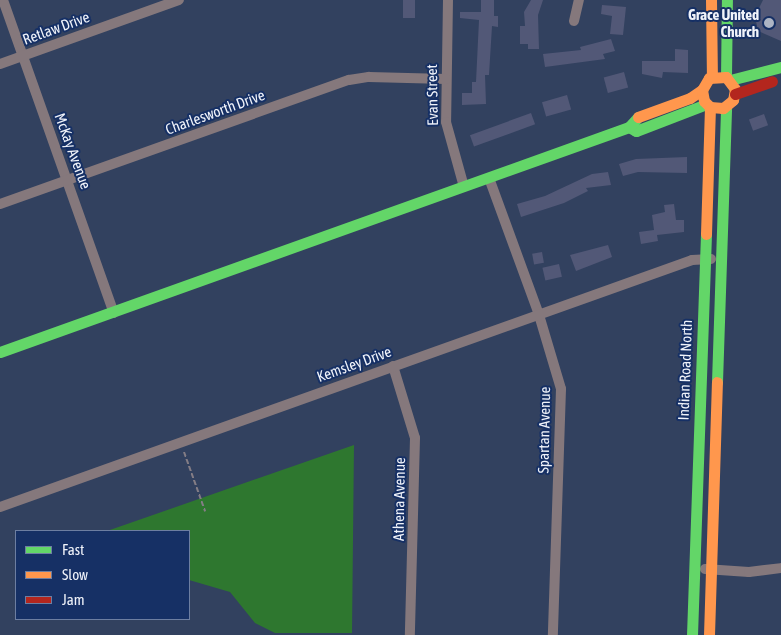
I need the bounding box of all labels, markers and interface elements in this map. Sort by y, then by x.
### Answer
place label: Grace United Church [688,5,759,40]
street label: Retlaw Drive [20,8,92,48]
marker: Grace United Church [763,17,775,29]
street label: Evan Street [422,64,442,126]
street label: Charlesworth Drive [163,86,267,138]
street label: McKay Avenue [51,111,95,191]
street label: Indian Road North [674,320,696,420]
street label: Kemsley Drive [314,342,394,386]
street label: Spartan Avenue [534,386,554,474]
street label: Athena Avenue [389,457,409,541]
legend [15,530,190,620]
text: Fast [62,541,84,558]
text: Slow [62,566,88,583]
text: Jam [62,591,85,608]

